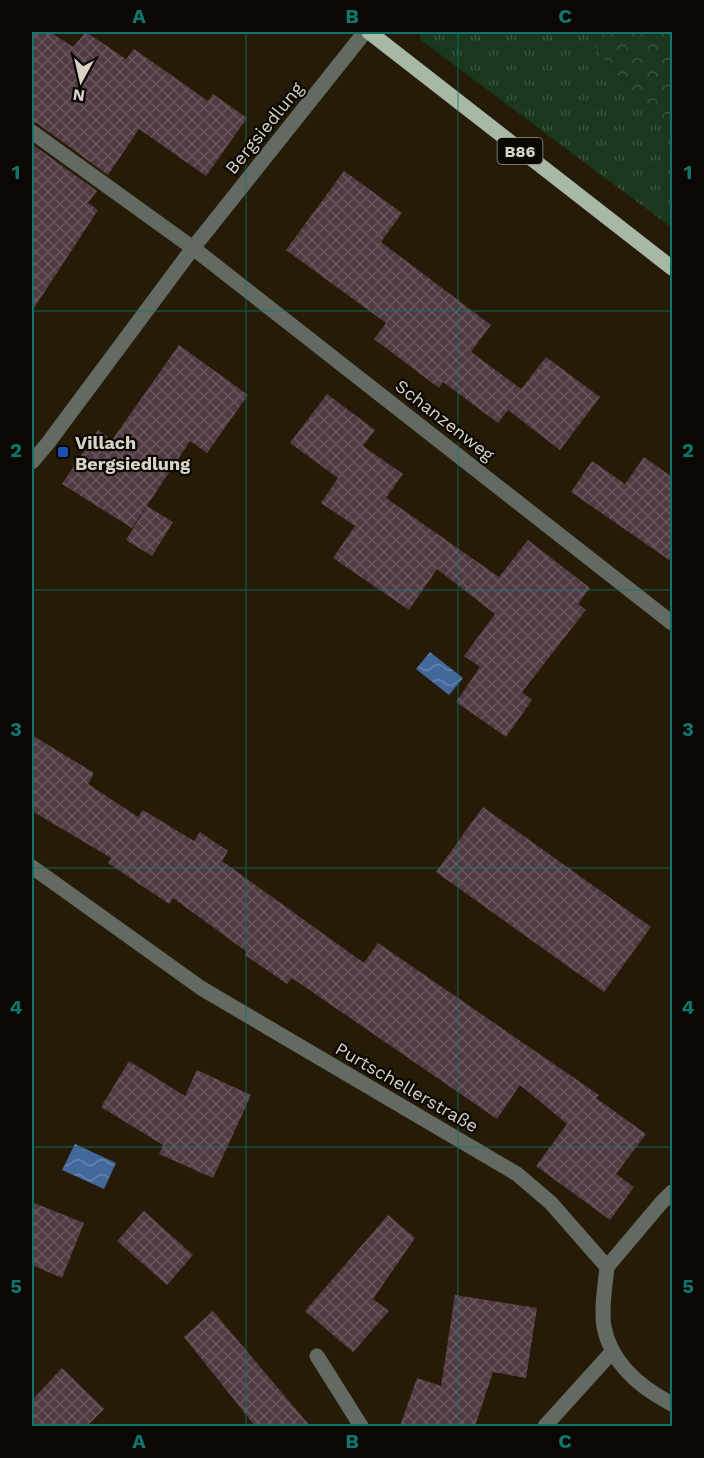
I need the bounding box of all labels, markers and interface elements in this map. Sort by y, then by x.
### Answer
text: A [132,4,146,28]
text: B [345,4,359,28]
text: C [558,4,572,28]
north arrow [51,51,111,111]
street label: Bergsiedlung [221,78,308,178]
text: N [72,85,86,106]
road number: B86 [498,138,542,164]
text: 1 [12,160,20,184]
text: 1 [684,160,692,184]
street label: Schanzenweg [391,375,499,465]
place label: Villach Bergsiedlung [75,432,191,474]
text: 2 [10,438,22,462]
text: 2 [682,438,694,462]
marker: Villach Bergsiedlung [56,445,70,459]
text: 3 [10,717,22,741]
text: 3 [682,717,694,741]
text: 4 [10,995,23,1019]
text: 4 [682,995,695,1019]
street label: Purtschellerstraße [332,1037,482,1137]
text: 5 [10,1274,22,1298]
text: 5 [682,1274,694,1298]
text: A [132,1429,146,1453]
text: B [345,1429,359,1453]
text: C [558,1429,572,1453]

